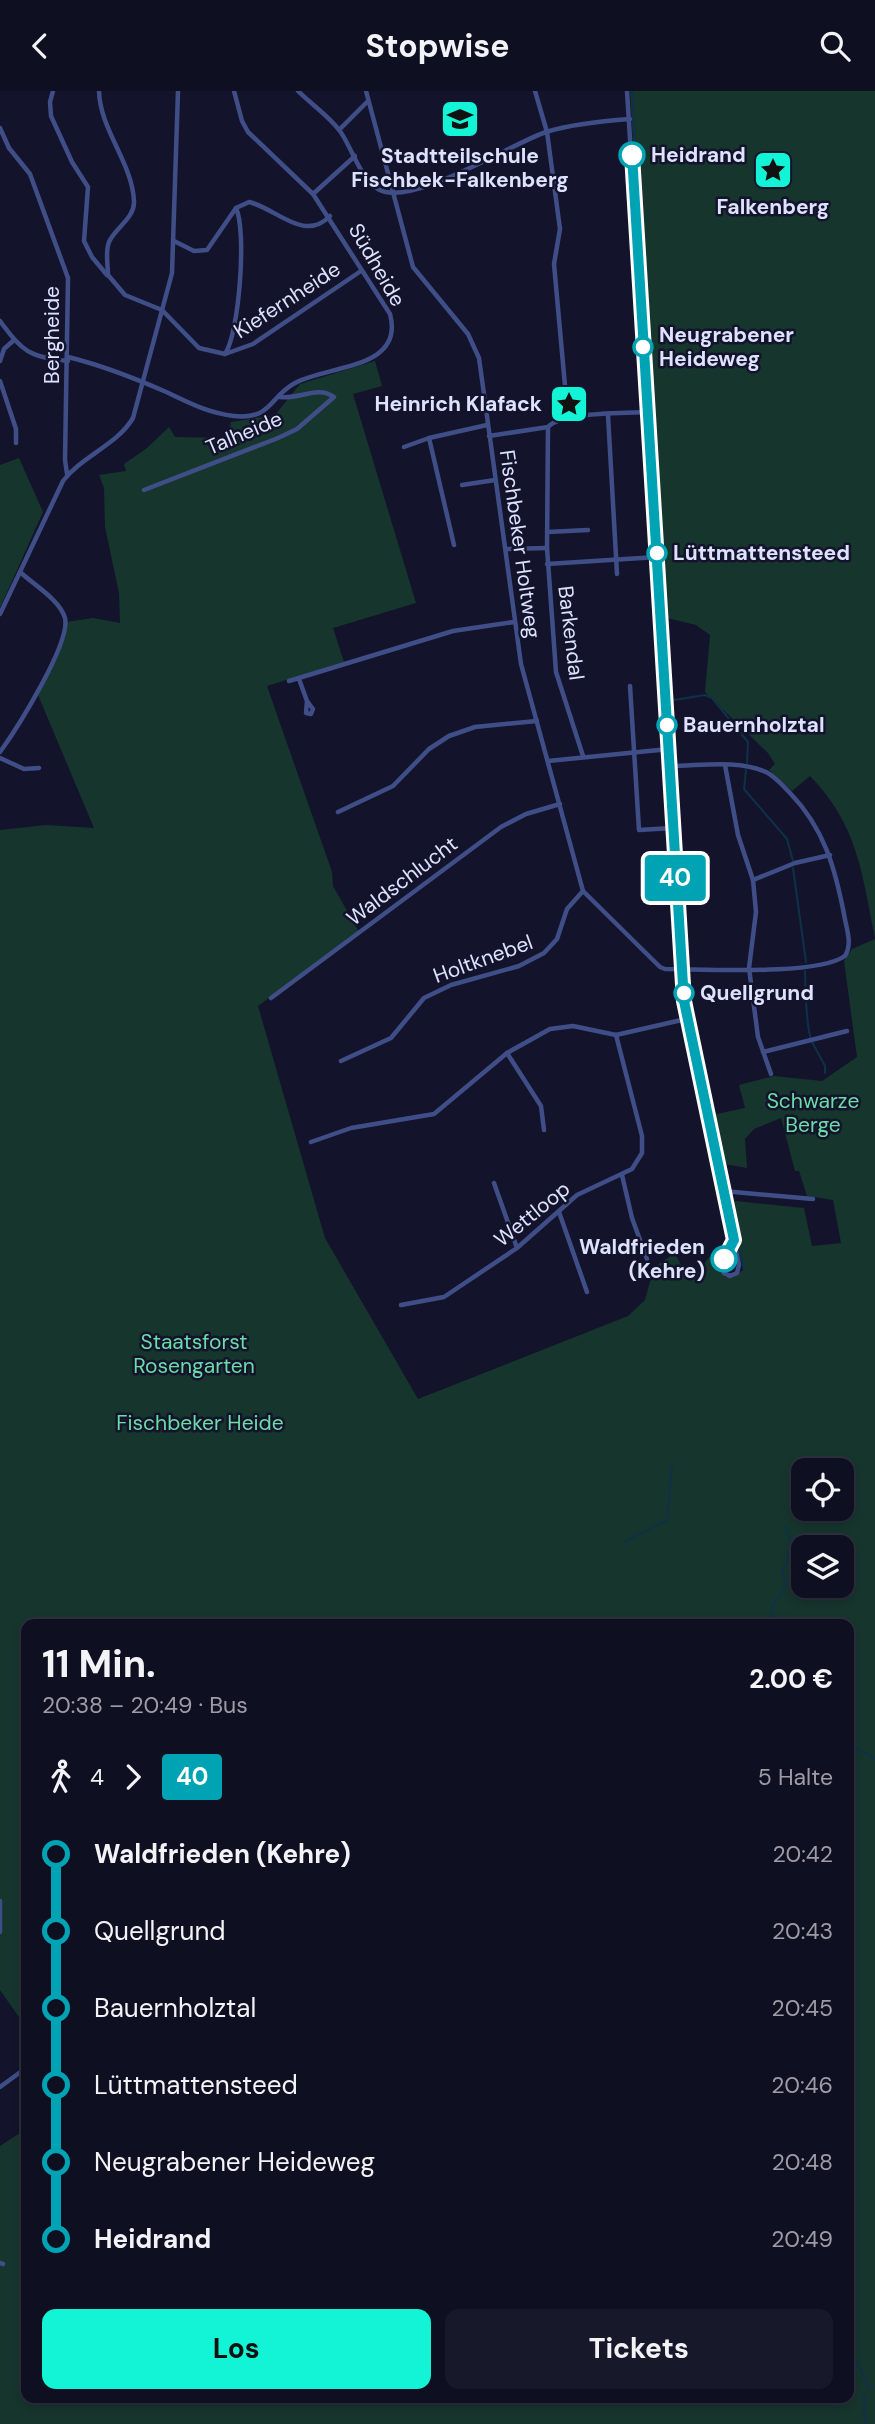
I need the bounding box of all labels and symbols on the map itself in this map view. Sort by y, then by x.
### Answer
school or university icon: Stadtteilschule Fischbek-Falkenberg [439,98,481,140]
place label: Heidrand [651,141,746,169]
place label: Stadtteilschule Fischbek-Falkenberg [351,142,569,194]
marker: Heidrand [619,142,645,168]
place icon: Falkenberg [752,149,794,191]
place label: Falkenberg [717,193,829,221]
street label: Südheide [342,218,412,312]
street label: Kiefernheide [228,255,346,345]
street label: Bergheide [38,286,66,384]
place label: Neugrabener Heideweg [659,321,794,373]
marker: Neugrabener Heideweg [633,337,653,357]
place icon: Heinrich Klafack [548,383,590,425]
place label: Heinrich Klafack [374,390,542,418]
street label: Talheide [201,404,287,462]
street label: Fischbeker Holtweg [493,448,547,640]
place label: Lüttmattensteed [673,539,850,567]
marker: Lüttmattensteed [647,543,667,563]
street label: Barkendal [551,584,591,682]
place label: Bauernholztal [683,711,825,739]
marker: Bauernholztal [657,715,677,735]
street label: Waldschlucht [341,830,463,932]
line badge: 40 [644,855,706,901]
street label: Holtknebel [429,928,537,990]
place label: Quellgrund [700,979,814,1007]
marker: Quellgrund [674,983,694,1003]
park label: Schwarze Berge [767,1087,859,1139]
street label: Wettloop [488,1175,576,1253]
place label: Waldfrieden (Kehre) [579,1233,705,1285]
marker: Waldfrieden (Kehre) [711,1246,737,1272]
park label: Staatsforst Rosengarten [133,1328,255,1380]
park label: Fischbeker Heide [116,1409,284,1437]

